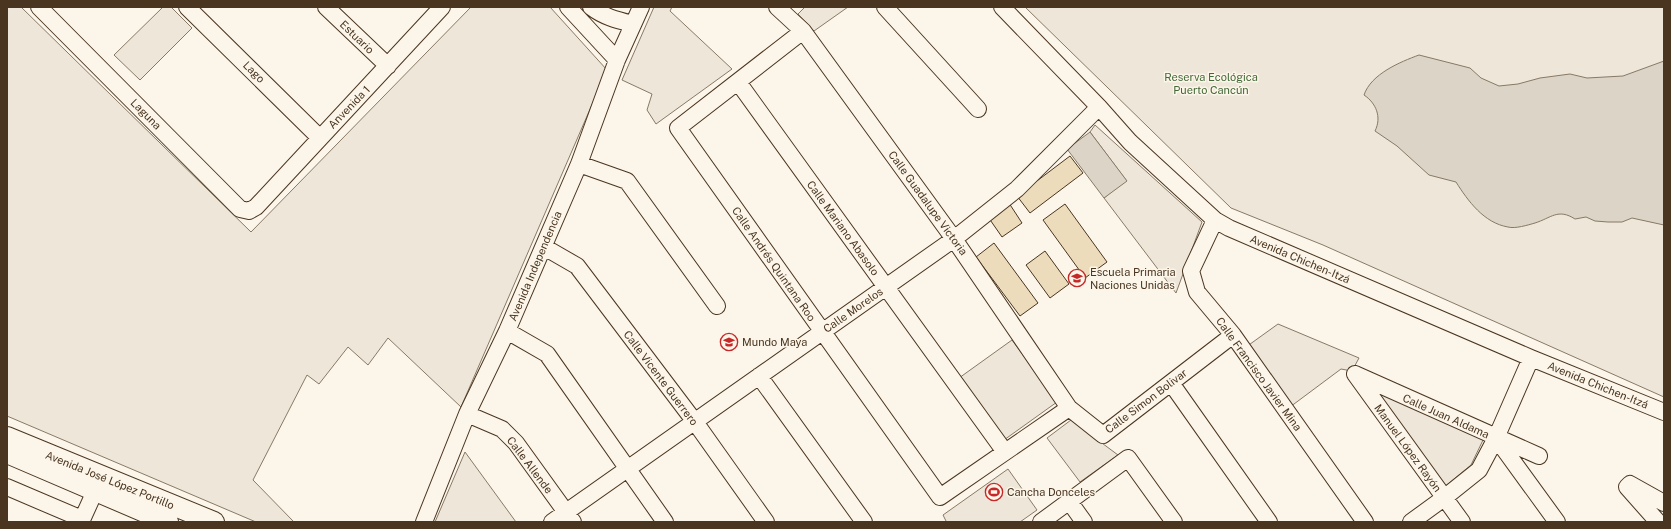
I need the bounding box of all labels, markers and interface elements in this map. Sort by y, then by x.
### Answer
street label: Estuario [338,18,376,56]
street label: Lago [241,59,267,85]
park label: Reserva Ecológica Puerto Cancún [1164,71,1258,96]
street label: Anvenida 1 [326,83,372,131]
street label: Laguna [128,96,164,132]
street label: Calle Guadalupe Victoria [886,149,970,257]
street label: Calle Mariano Abasolo [805,178,881,278]
street label: Calle Andrés Quintana Roo [730,205,818,323]
street label: Avenida Independencia [506,209,564,323]
street label: Avenida Chichen-Itzá [1248,232,1352,286]
place label: Escuela Primaria Naciones Unidas [1090,266,1176,291]
school or university icon: Escuela Primaria Naciones Unidas [1067,268,1087,288]
street label: Calle Morelos [821,285,885,335]
street label: Calle Francisco Javier Mina [1214,315,1304,433]
street label: Calle Vicente Guerrero [621,328,701,428]
school or university icon: Mundo Maya [719,332,739,352]
place label: Mundo Maya [742,336,807,348]
street label: Avenida Chichen-Itzá [1546,359,1650,411]
street label: Calle Simon Bolivar [1103,366,1189,436]
street label: Calle Juan Aldama [1401,392,1491,440]
street label: Manuel López Rayón [1372,402,1444,494]
street label: Calle Allende [505,434,555,496]
street label: Avenida José López Portillo [44,449,176,511]
sports icon: Cancha Donceles [984,482,1004,502]
place label: Cancha Donceles [1007,486,1096,498]

